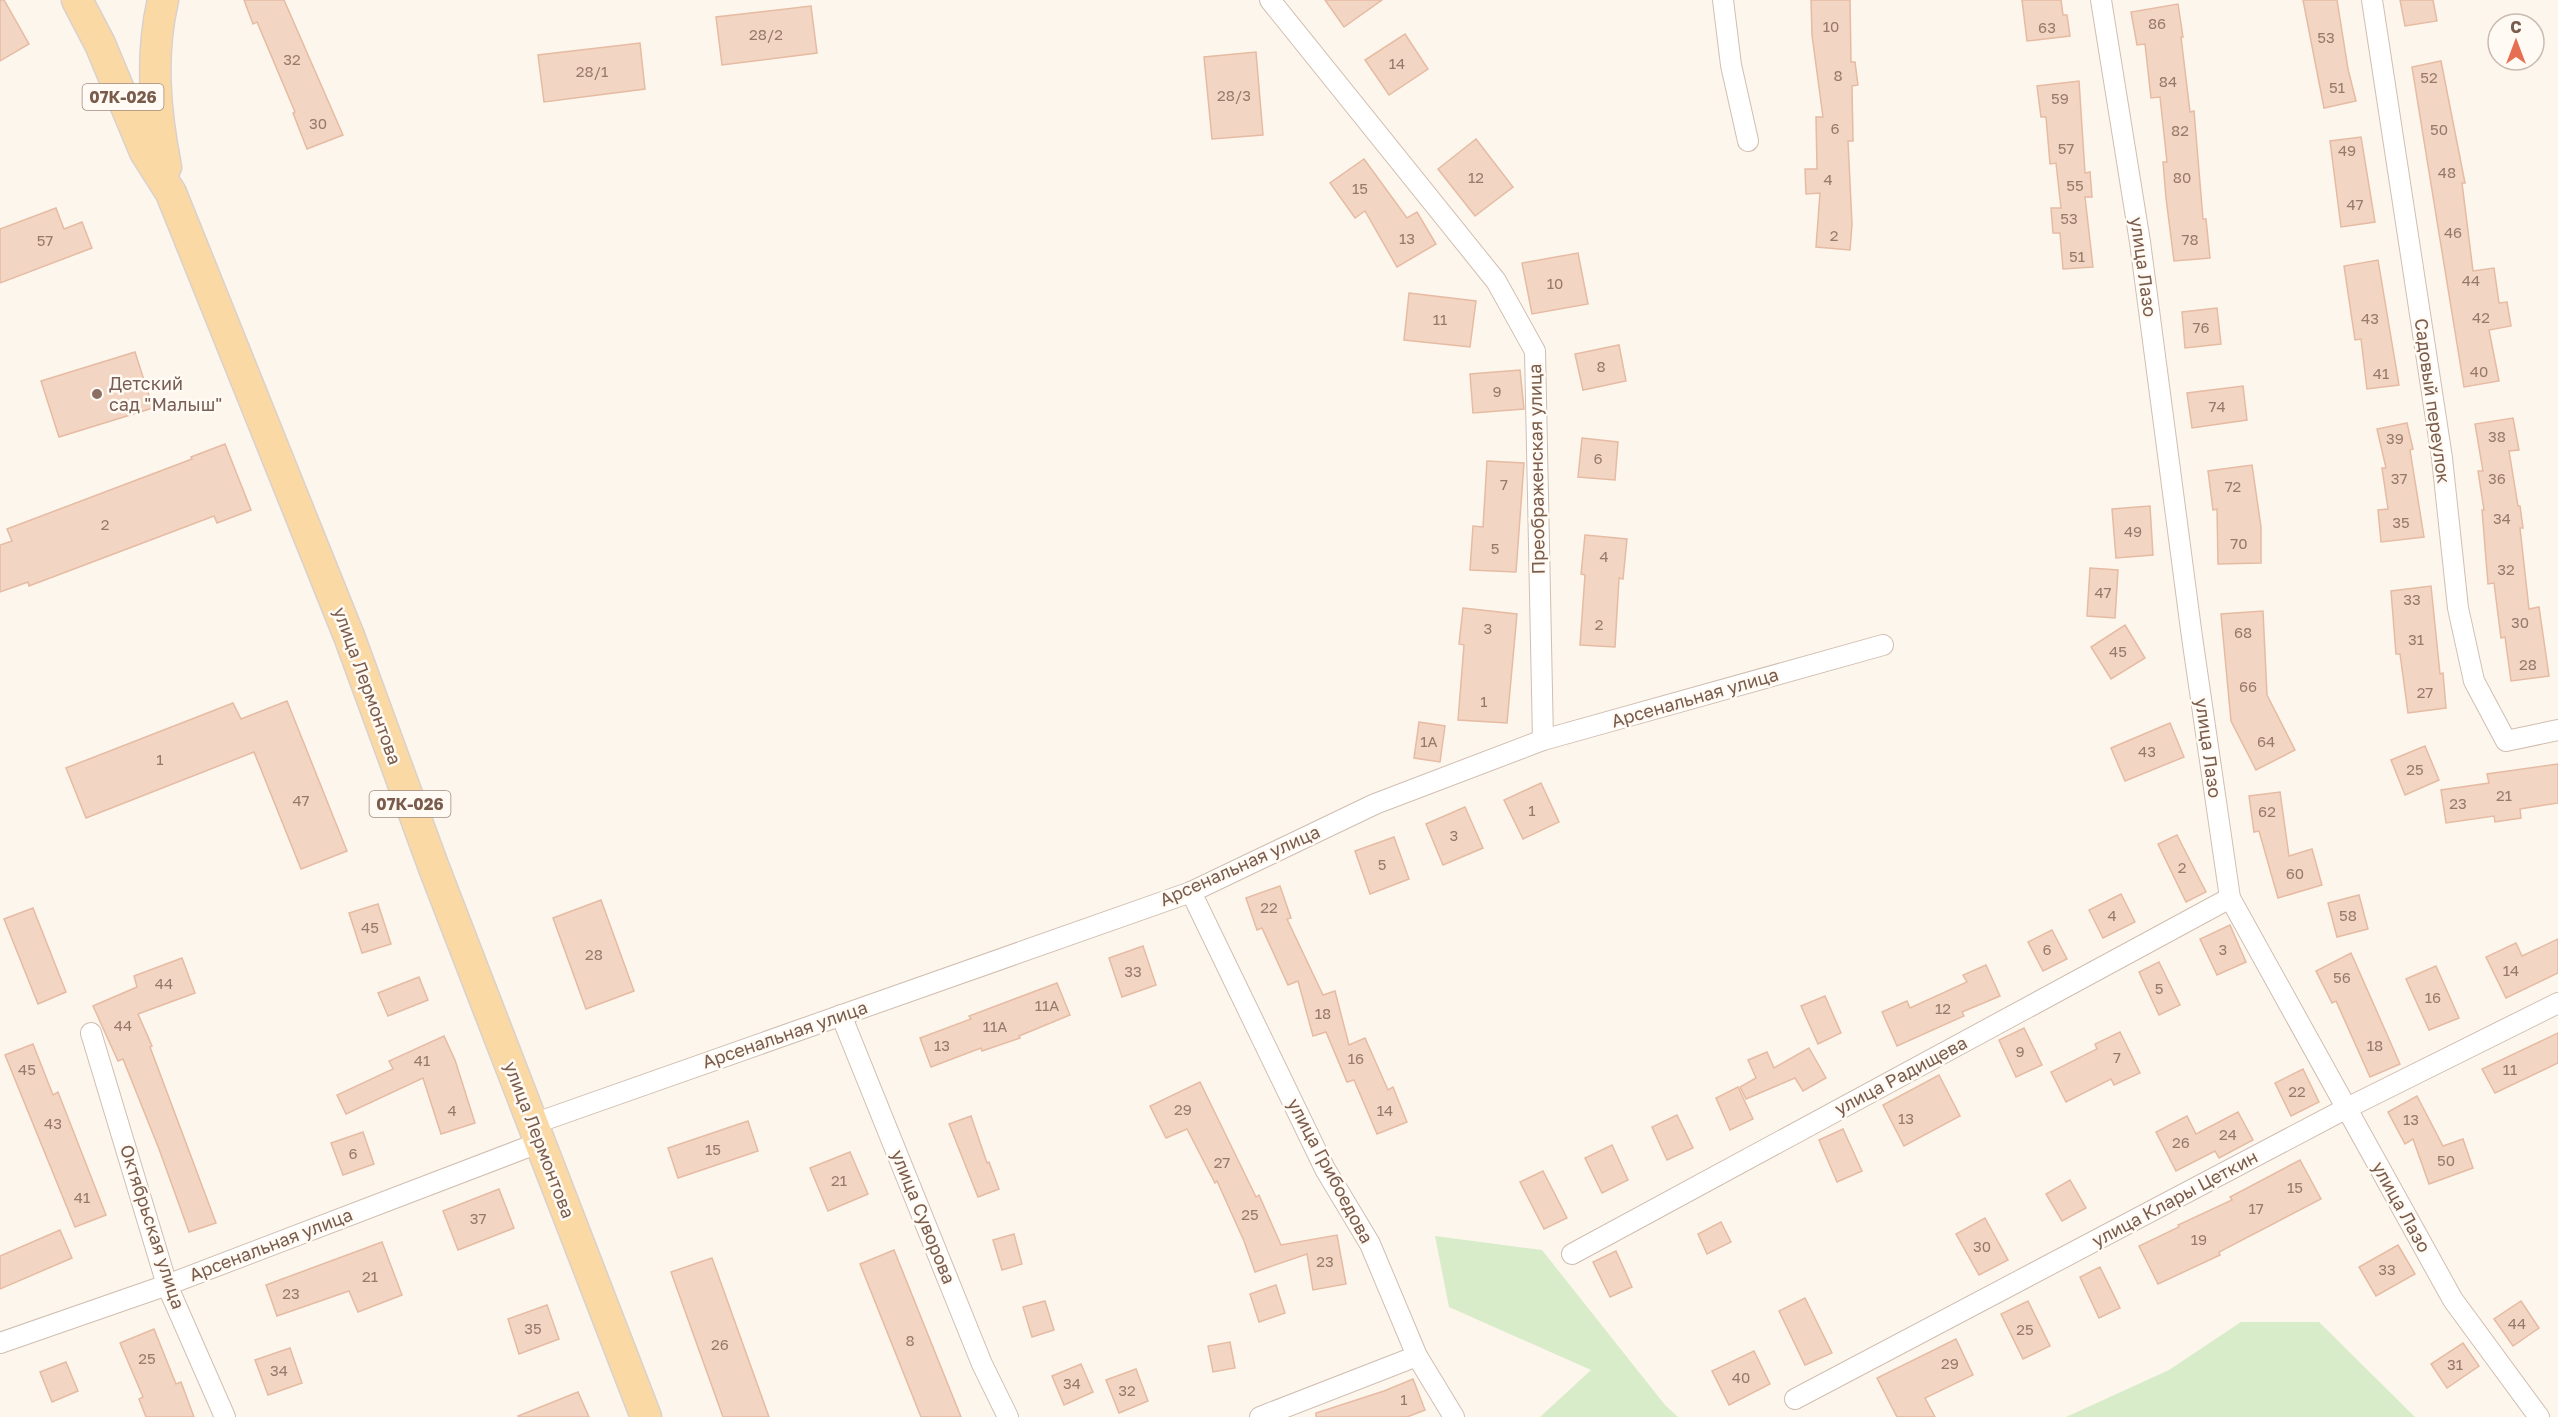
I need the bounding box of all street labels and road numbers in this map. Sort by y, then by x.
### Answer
road number: 07К-026 [82,84,164,110]
street label: улица Лазо [2126,216,2162,318]
street label: Садовый переулок [2410,317,2455,485]
street label: Преображенская улица [1523,363,1549,575]
street label: улица Лермонтова [329,604,407,767]
street label: Арсенальная улица [1608,663,1781,731]
street label: улица Лазо [2191,697,2227,799]
road number: 07К-026 [370,791,450,817]
street label: Арсенальная улица [1156,820,1323,910]
street label: Арсенальная улица [699,995,870,1073]
street label: улица Радищева [1830,1031,1971,1119]
street label: улица Лермонтова [500,1058,580,1221]
street label: улица Грибоедова [1283,1094,1378,1247]
street label: Октябрьская улица [116,1142,190,1312]
street label: улица Клары Цеткин [2088,1145,2261,1251]
street label: улица Суворова [887,1146,961,1287]
street label: улица Лазо [2368,1157,2436,1256]
street label: Арсенальная улица [186,1203,355,1285]

